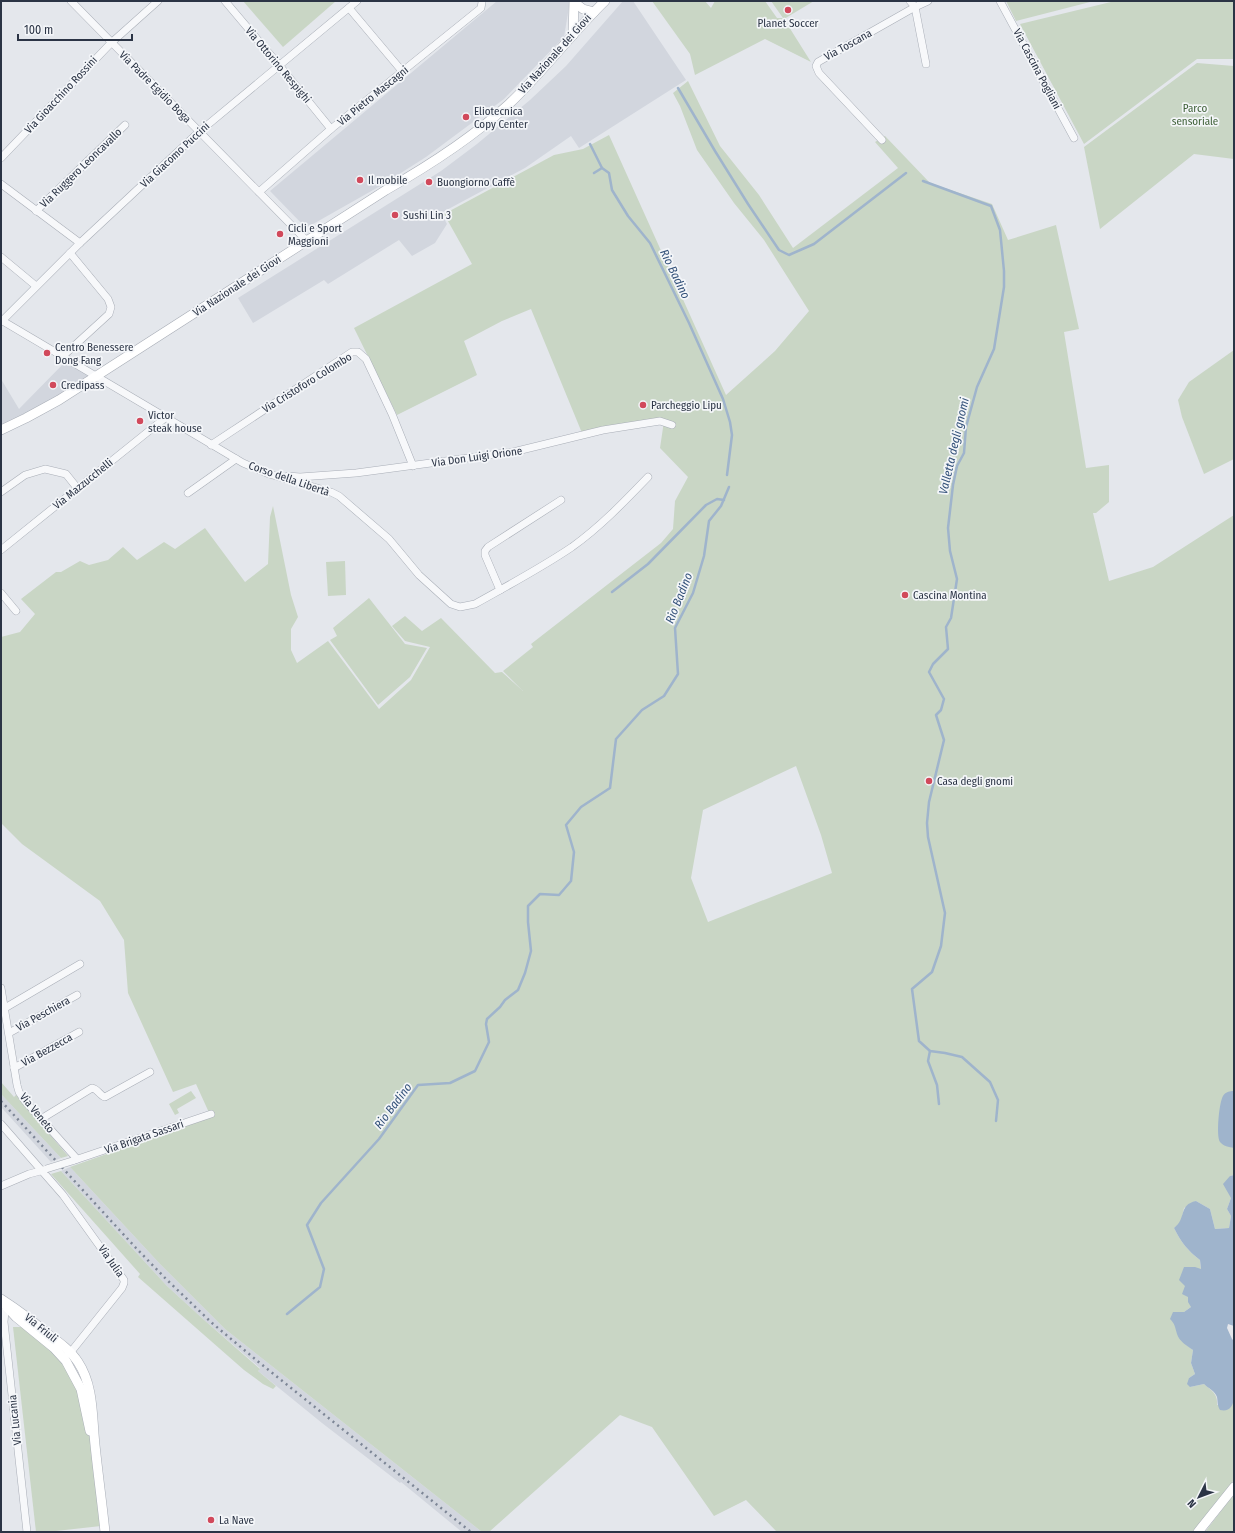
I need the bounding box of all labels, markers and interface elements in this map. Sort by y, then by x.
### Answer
marker: Planet Soccer [783,5,793,15]
street label: Via Nazionale dei Giovi [516,11,594,96]
scale bar [18,16,132,42]
place label: Planet Soccer [758,17,819,30]
text: 100 m [24,23,53,37]
street label: Via Ottorino Respighi [242,24,314,106]
street label: Via Toscana [822,27,874,63]
street label: Via Cascina Pogliani [1010,27,1064,112]
street label: Via Padre Egidio Boga [116,48,194,126]
street label: Via Gioacchino Rossini [22,54,100,136]
street label: Via Pietro Mascagni [335,63,411,129]
park label: Parco sensoriale [1172,102,1218,128]
place label: Eliotecnica Copy Center [474,105,528,131]
marker: Eliotecnica Copy Center [461,112,471,122]
street label: Via Giacomo Puccini [138,119,212,190]
street label: Via Ruggero Leoncavallo [37,125,125,210]
place label: Il mobile [368,174,408,187]
marker: Il mobile [355,175,365,185]
place label: Buongiorno Caffè [437,176,515,189]
marker: Buongiorno Caffè [424,177,434,187]
place label: Sushi Lin 3 [403,209,451,222]
marker: Sushi Lin 3 [390,210,400,220]
place label: Cicli e Sport Maggioni [288,222,342,248]
marker: Cicli e Sport Maggioni [275,229,285,239]
water label: Rio Badino [657,247,693,301]
street label: Via Nazionale dei Giovi [191,253,284,319]
place label: Centro Benessere Dong Fang [55,341,133,367]
marker: Centro Benessere Dong Fang [42,348,52,358]
street label: Via Cristoforo Colombo [260,350,354,416]
place label: Credipass [61,379,105,392]
marker: Credipass [48,380,58,390]
water label: Valletta degli gnomi [936,396,972,496]
place label: Parcheggio Lipu [651,399,722,412]
marker: Parcheggio Lipu [638,400,648,410]
place label: Victor steak house [148,409,202,435]
marker: Victor steak house [135,416,145,426]
street label: Via Don Luigi Orione [431,444,523,470]
street label: Via Mazzucchelli [51,456,116,512]
street label: Corso della Libertà [247,459,331,499]
water label: Rio Badino [663,571,695,625]
place label: Cascina Montina [913,589,987,602]
marker: Cascina Montina [900,590,910,600]
place label: Casa degli gnomi [937,775,1013,788]
marker: Casa degli gnomi [924,776,934,786]
street label: Via Peschiera [14,994,72,1034]
street label: Via Bezzecca [19,1031,75,1069]
water label: Rio Badino [371,1080,415,1132]
street label: Via Veneto [17,1090,57,1136]
street label: Via Brigata Sassari [103,1117,185,1157]
street label: Via Julia [95,1242,127,1280]
street label: Via Friuli [22,1311,60,1345]
street label: Via Lucania [6,1394,24,1446]
north arrow [1179,1477,1219,1517]
text: N [1185,1497,1199,1510]
place label: La Nave [219,1514,254,1527]
marker: La Nave [206,1515,216,1525]

